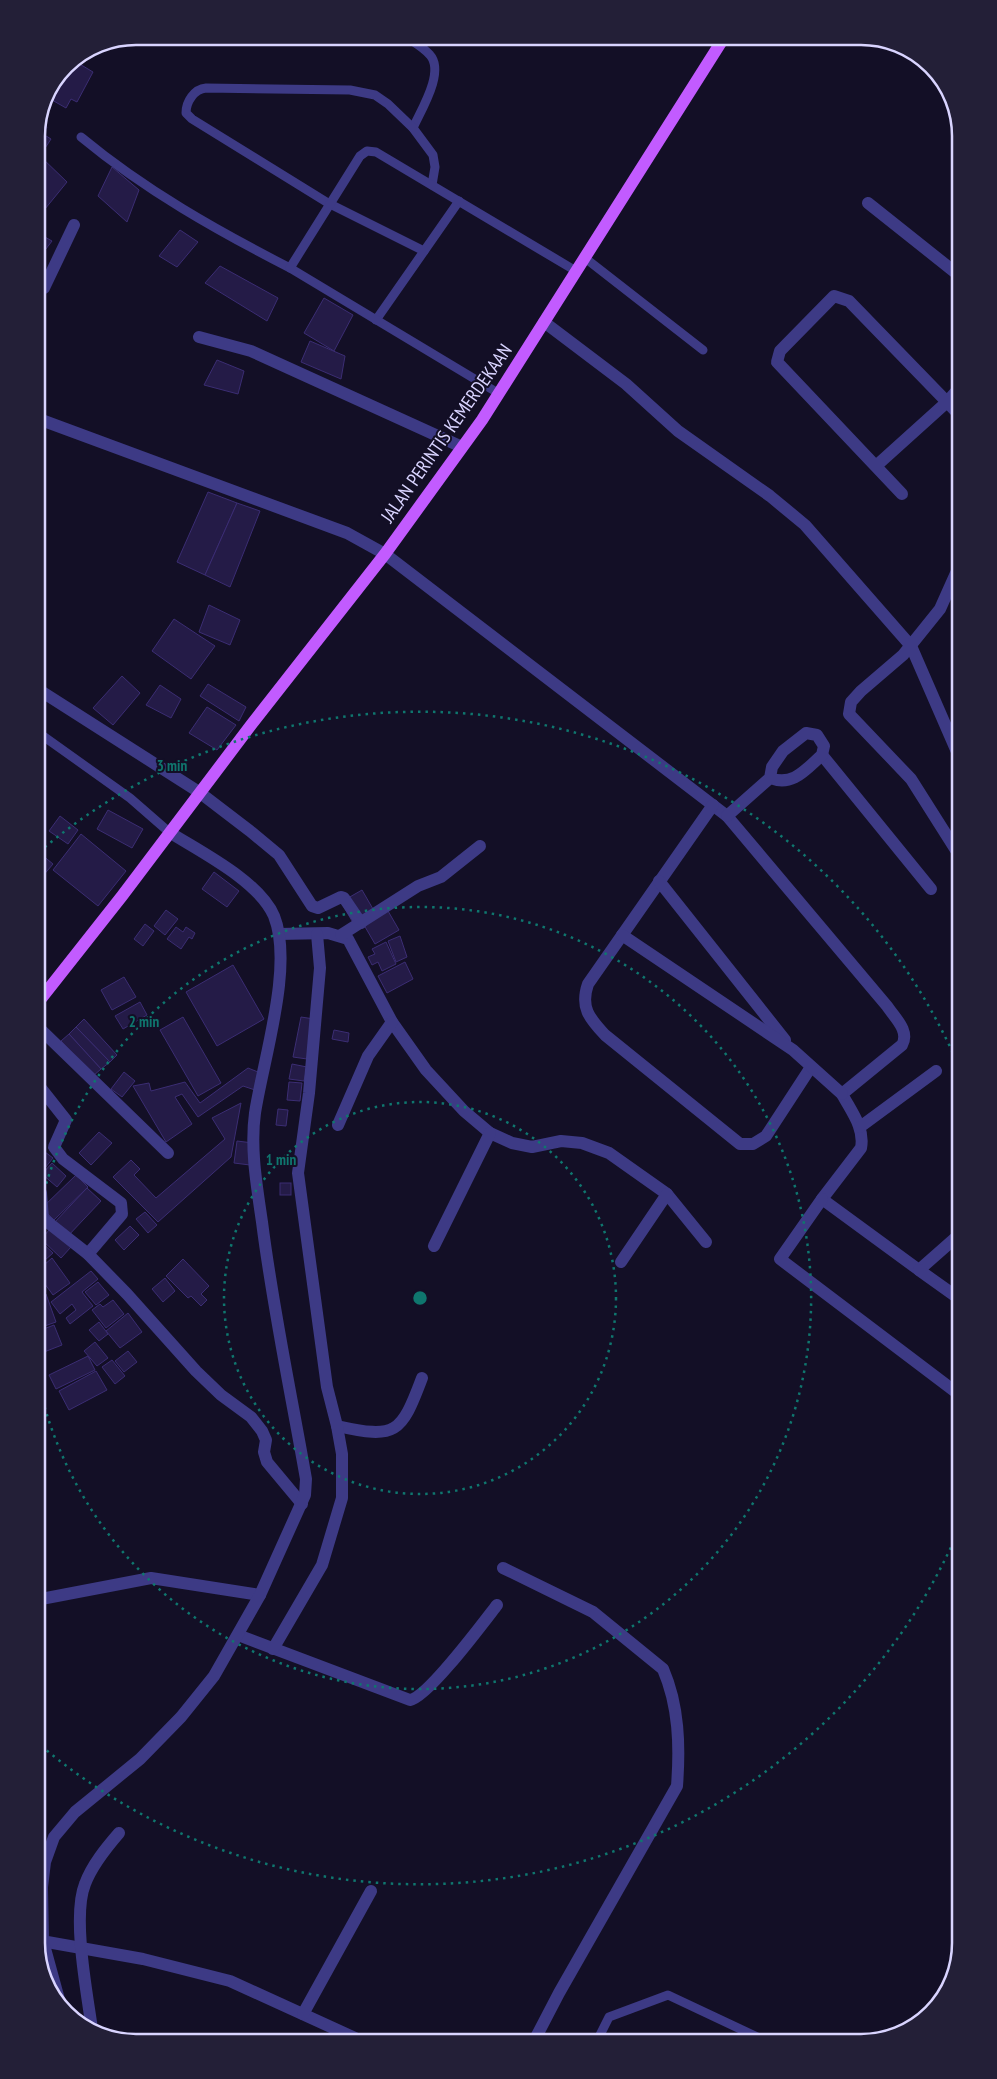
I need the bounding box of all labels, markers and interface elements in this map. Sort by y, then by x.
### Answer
street label: JALAN PERINTIS KEMERDEKAAN [375,339,517,528]
text: 3 min [157,756,187,775]
text: 2 min [129,1012,159,1031]
text: 1 min [266,1150,296,1169]
centre of rings [411,1289,429,1307]

